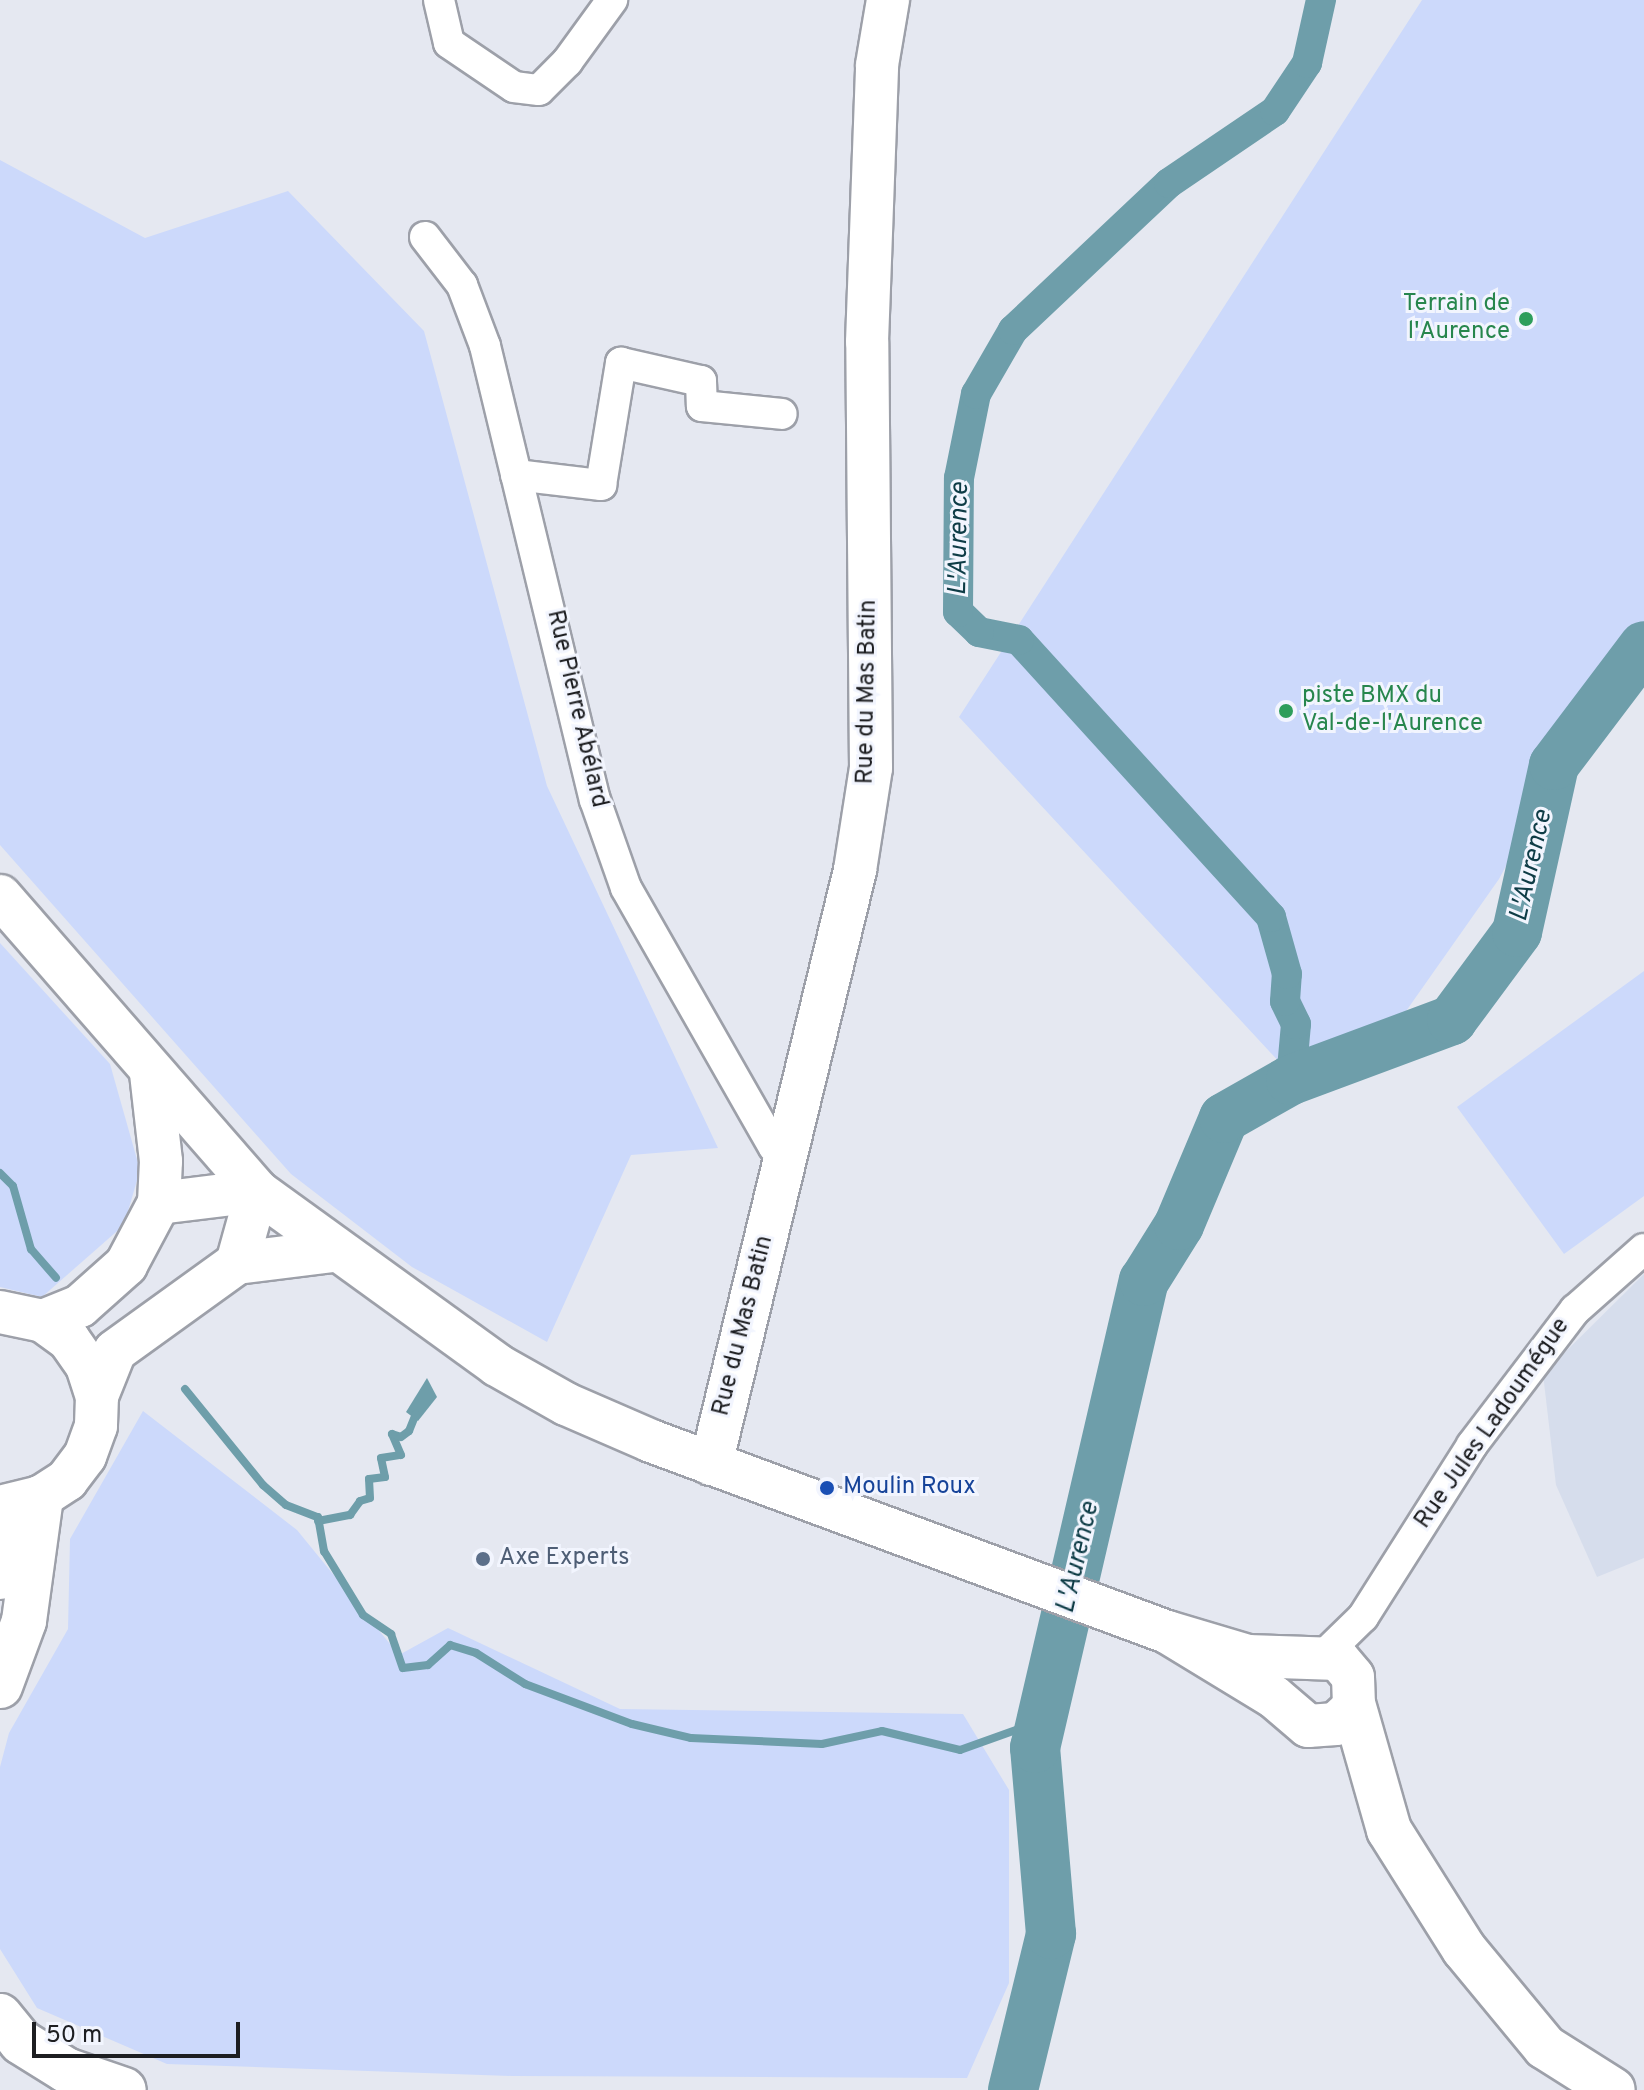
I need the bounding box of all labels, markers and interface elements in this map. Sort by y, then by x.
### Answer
place label: Terrain de l'Aurence [1403,291,1510,347]
marker: Terrain de l'Aurence [1517,310,1535,328]
water label: L'Aurence [943,482,977,596]
street label: Rue du Mas Batin [852,599,884,785]
street label: Rue Pierre Abélard [539,607,613,811]
place label: piste BMX du Val-de-l'Aurence [1302,683,1483,739]
marker: piste BMX du Val-de-l'Aurence [1277,702,1295,720]
water label: L'Aurence [1504,807,1560,925]
street label: Rue du Mas Batin [708,1233,780,1419]
street label: Rue Jules Ladoumégue [1409,1313,1577,1535]
place label: Moulin Roux [843,1474,976,1502]
marker: Moulin Roux [818,1479,836,1497]
water label: L'Aurence [1051,1499,1107,1617]
place label: Axe Experts [499,1545,629,1573]
marker: Axe Experts [474,1550,492,1568]
scale bar [36,2006,244,2056]
text: 50 m [46,2021,102,2051]

